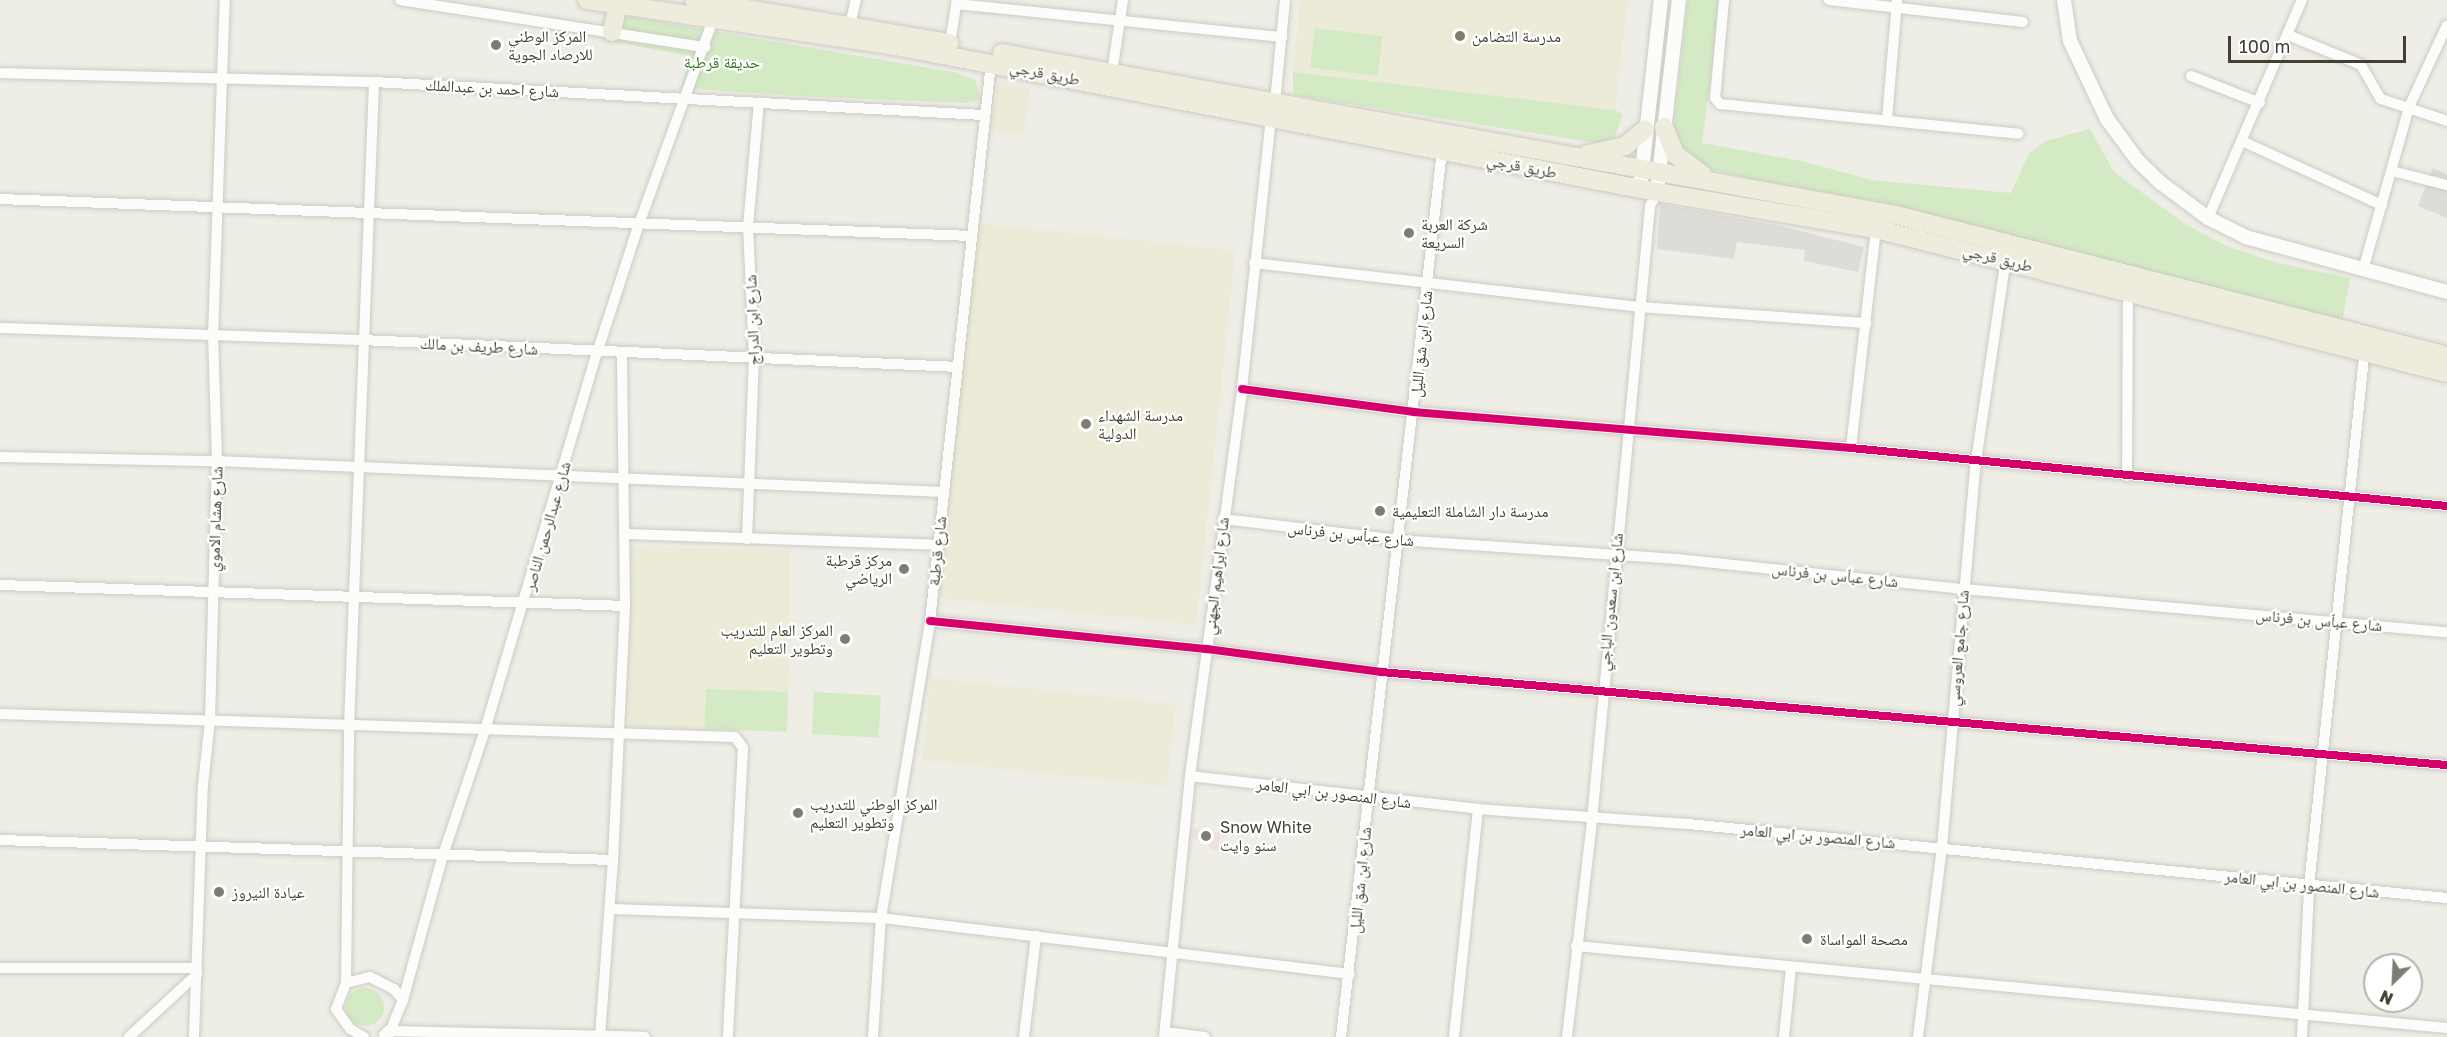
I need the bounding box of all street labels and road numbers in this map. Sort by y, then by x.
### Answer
street label: طريق قرجي [1008,57,1082,89]
street label: شارع احمد بن عبدالملك [424,75,560,101]
street label: طريق قرجي [1485,150,1559,182]
street label: طريق قرجي [1961,240,2035,276]
street label: شارع ابن الدراج [741,274,763,366]
street label: شارع ابن شق الليل [1406,290,1436,398]
street label: شارع طريف بن مالك [419,333,539,359]
street label: شارع عبدالرحمن الناصر [519,459,575,593]
street label: شارع هشام الاموي [204,466,226,572]
street label: شارع قرطبة [924,515,950,587]
street label: شارع ابراهيم الجهني [1199,516,1233,636]
street label: شارع عباّس بن فرناس [1287,518,1415,550]
street label: شارع ابن سعدون الباجي [1593,532,1627,672]
street label: شارع عباّس بن فرناس [1771,559,1899,591]
street label: شارع جامع العروسي [1943,589,1973,707]
street label: شارع عباّس بن فرناس [2255,605,2383,635]
street label: شارع المنصور بن ابي العامر [1256,774,1412,812]
street label: شارع المنصور بن ابي العامر [1740,820,1896,852]
street label: شارع ابن شق الليل [1345,826,1375,934]
street label: شارع المنصور بن ابي العامر [2224,866,2380,902]

